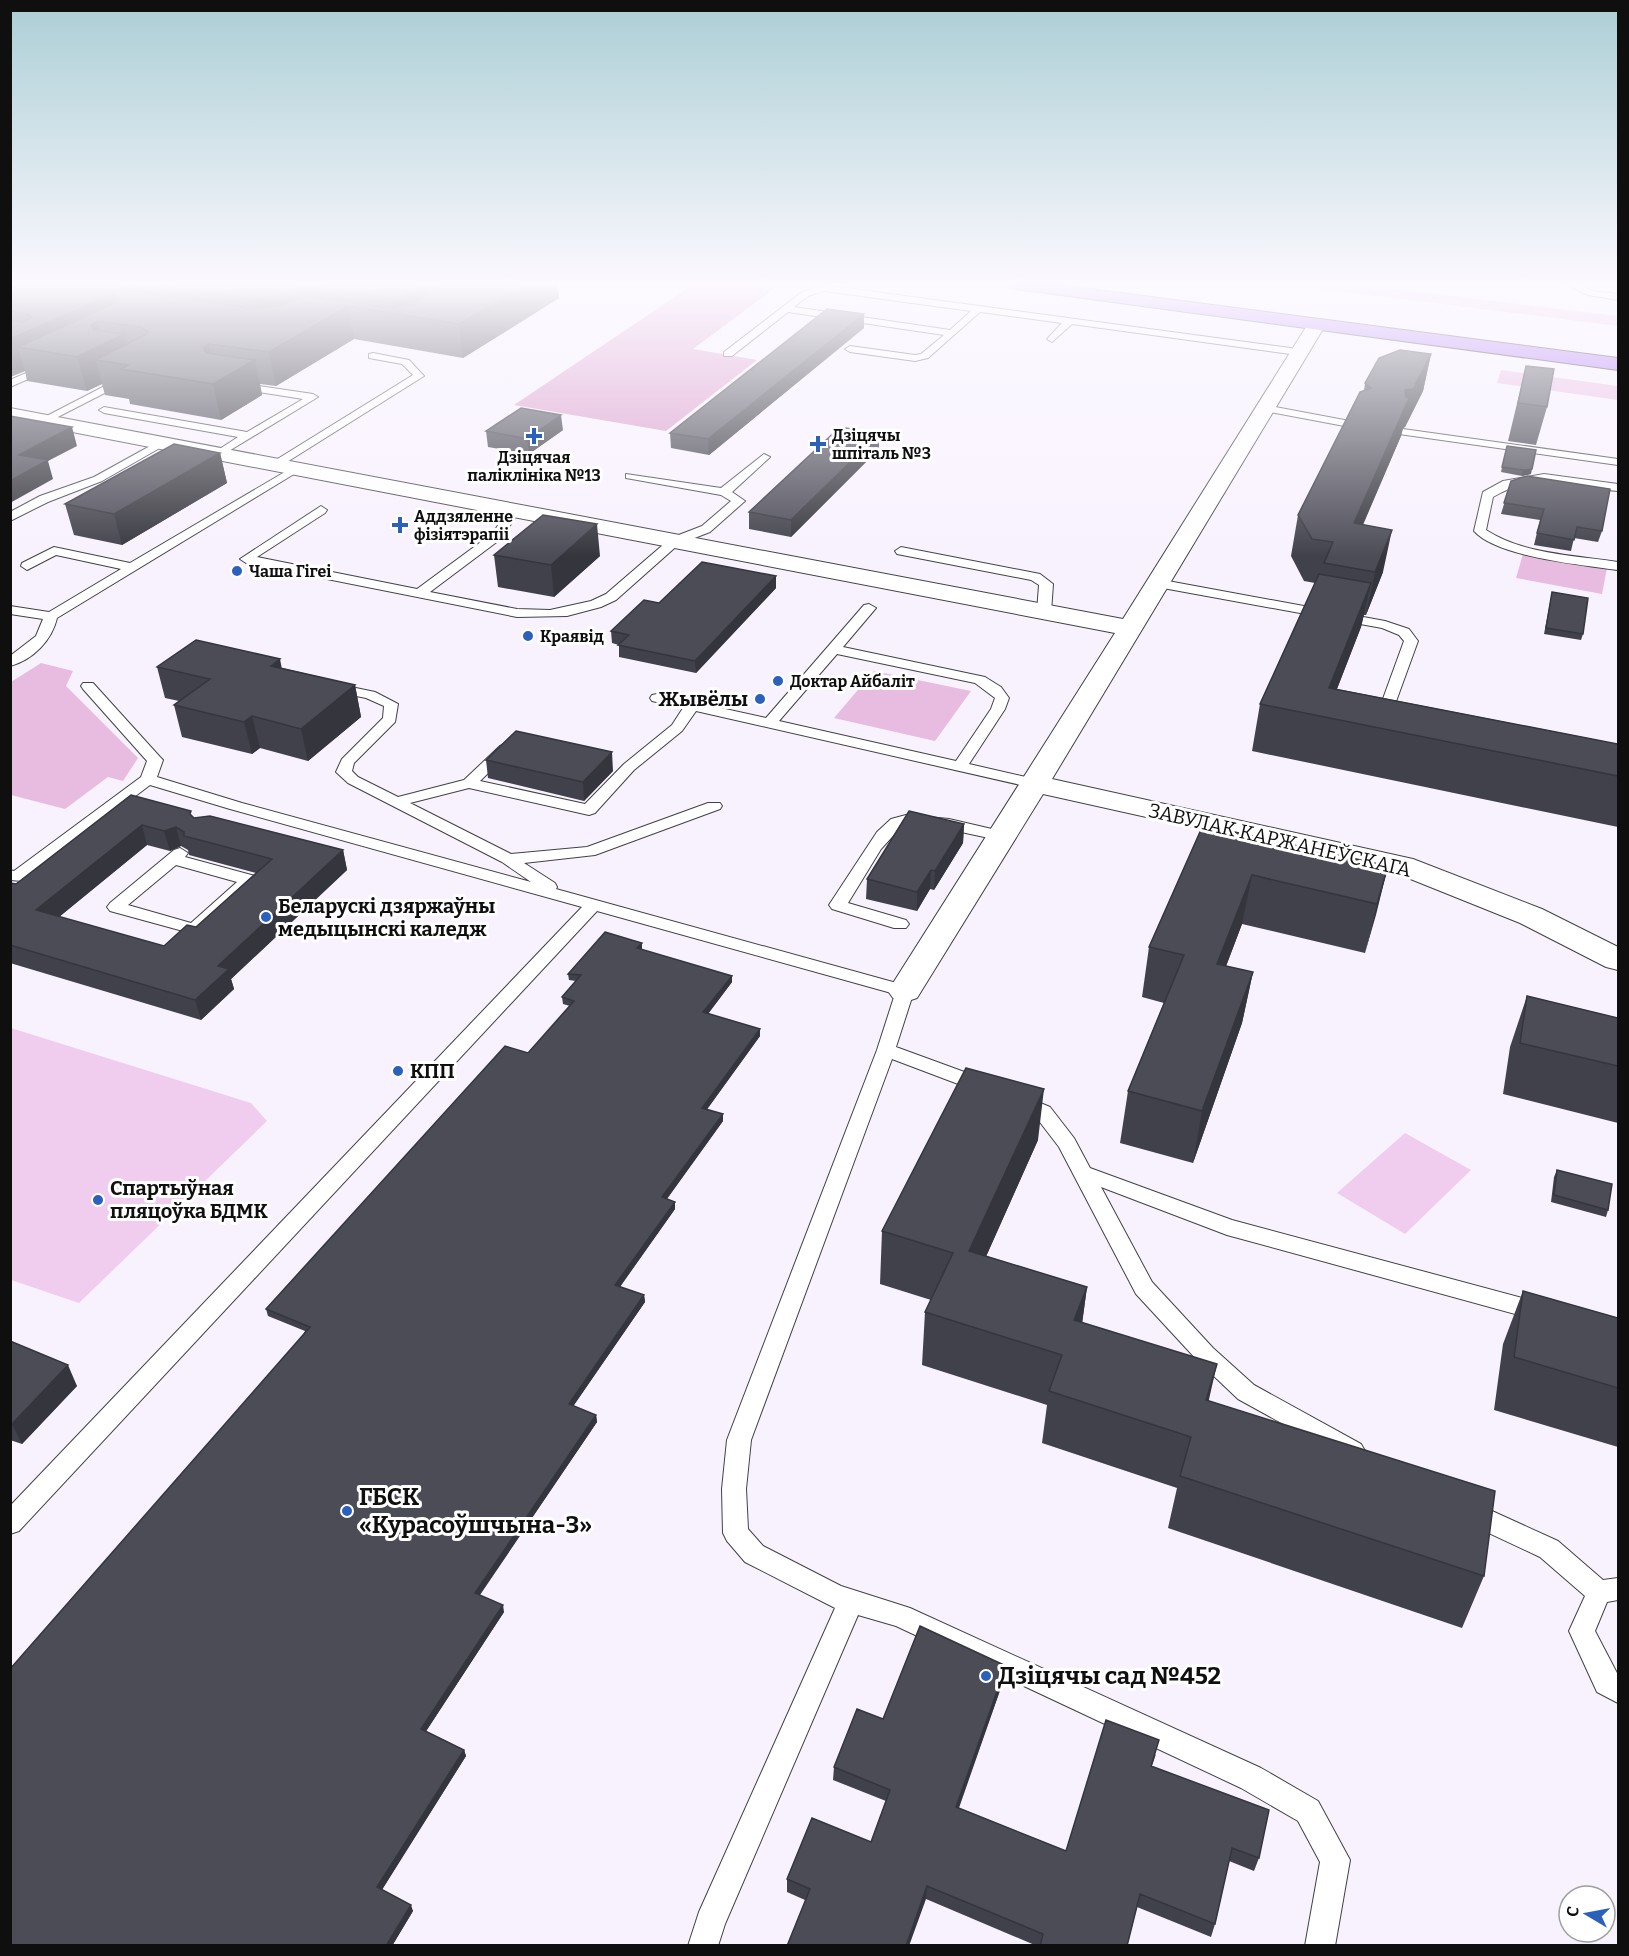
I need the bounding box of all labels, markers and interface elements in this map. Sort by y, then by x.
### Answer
place label: Дзіцячы шпіталь №3 [832,426,931,463]
marker: Дзіцячая паліклініка №13 [525,427,543,445]
marker: Дзіцячы шпіталь №3 [809,435,827,453]
place label: Дзіцячая паліклініка №13 [467,448,601,485]
place label: Аддзяленне фізіятэрапіі [414,507,513,544]
marker: Аддзяленне фізіятэрапіі [391,516,409,534]
place label: Чаша Гігеі [249,562,331,581]
marker: Чаша Гігеі [230,564,244,578]
place label: Краявід [540,627,605,646]
marker: Краявід [521,629,535,643]
place label: Доктар Айбаліт [790,672,915,691]
marker: Доктар Айбаліт [771,674,785,688]
place label: Жывёлы [658,687,748,711]
marker: Жывёлы [753,692,767,706]
street label: ЗАВУЛАК КАРЖАНЕЎСКАГА [1146,798,1414,882]
place label: Беларускі дзяржаўны медыцынскі каледж [278,894,495,941]
marker: Беларускі дзяржаўны медыцынскі каледж [259,910,273,924]
place label: КПП [410,1059,455,1083]
marker: КПП [391,1064,405,1078]
place label: Спартыўная пляцоўка БДМК [110,1176,268,1223]
marker: Спартыўная пляцоўка БДМК [91,1193,105,1207]
place label: ГБСК «Курасоўшчына-3» [359,1483,592,1539]
marker: ГБСК «Курасоўшчына-3» [340,1504,354,1518]
place label: Дзіцячы сад №452 [998,1662,1221,1690]
marker: Дзіцячы сад №452 [979,1669,993,1683]
north arrow [1557,1884,1617,1944]
text: С [1562,1905,1583,1918]

